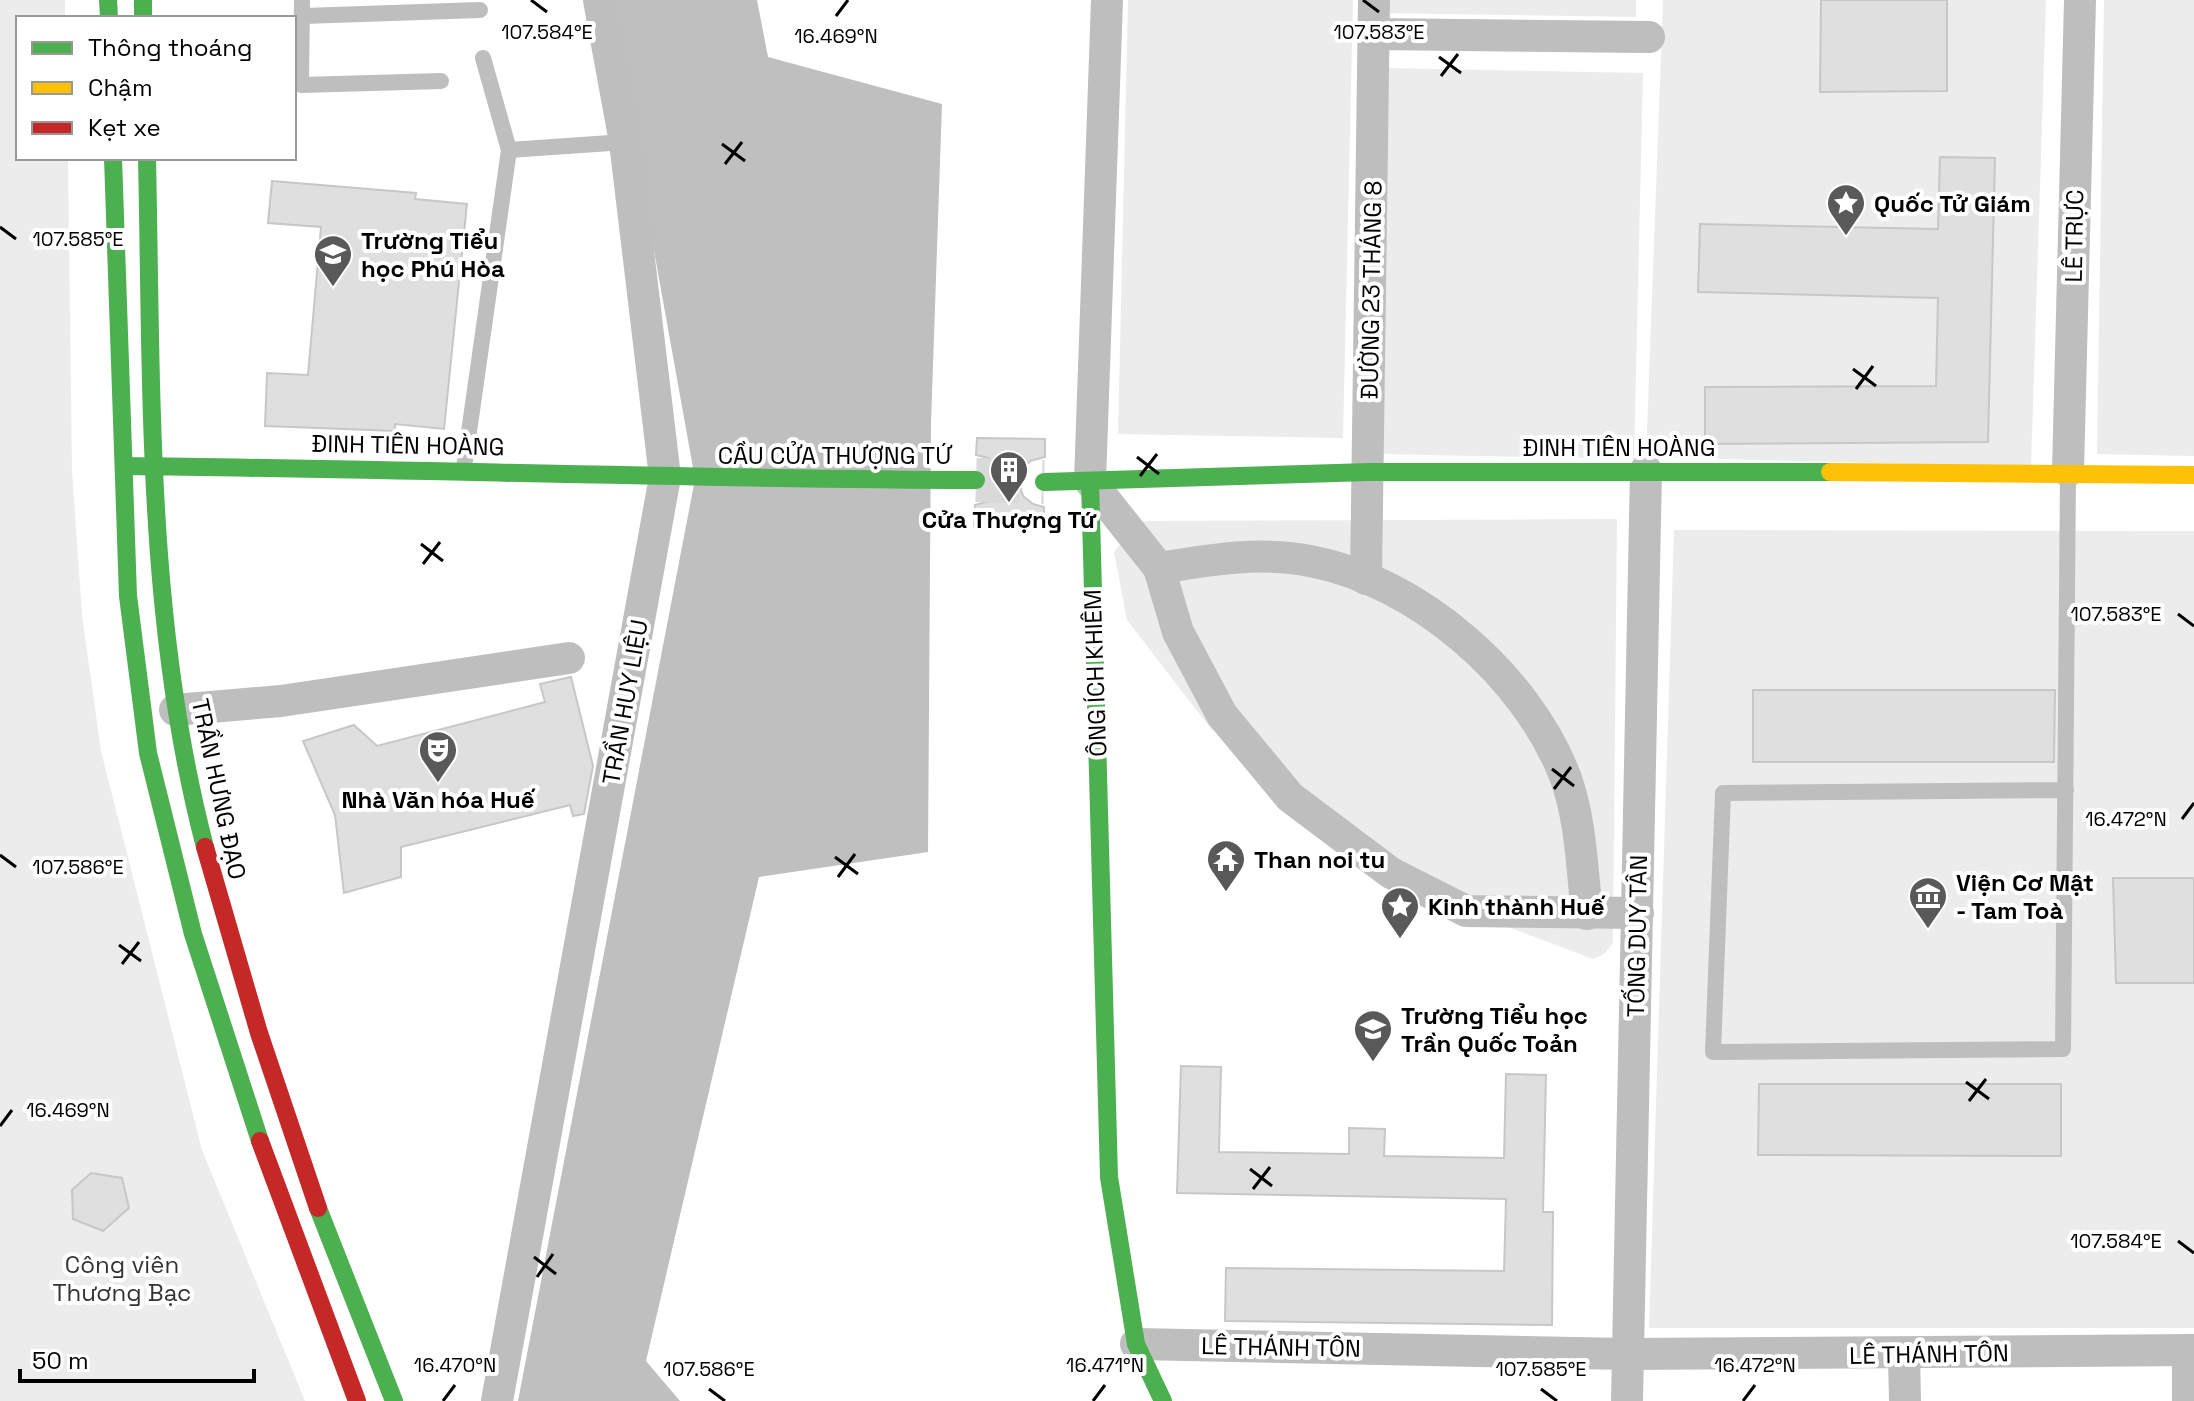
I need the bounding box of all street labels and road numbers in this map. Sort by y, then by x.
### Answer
street label: ĐƯỜNG 23 THÁNG 8 [1354,180,1388,400]
street label: LÊ TRỰC [2058,189,2090,283]
street label: ĐINH TIÊN HOÀNG [311,428,505,462]
street label: ĐINH TIÊN HOÀNG [1522,432,1716,463]
street label: CẦU CỬA THƯỢNG TỨ [718,440,953,471]
street label: ÔNG ÍCH KHIÊM [1077,589,1113,757]
street label: TRẦN HUY LIỆU [595,617,655,787]
street label: TRẦN HƯNG ĐẠO [185,696,253,882]
street label: TỐNG DUY TÂN [1620,854,1654,1018]
street label: LÊ THÁNH TÔN [1201,1330,1361,1364]
street label: LÊ THÁNH TÔN [1849,1337,2009,1371]

